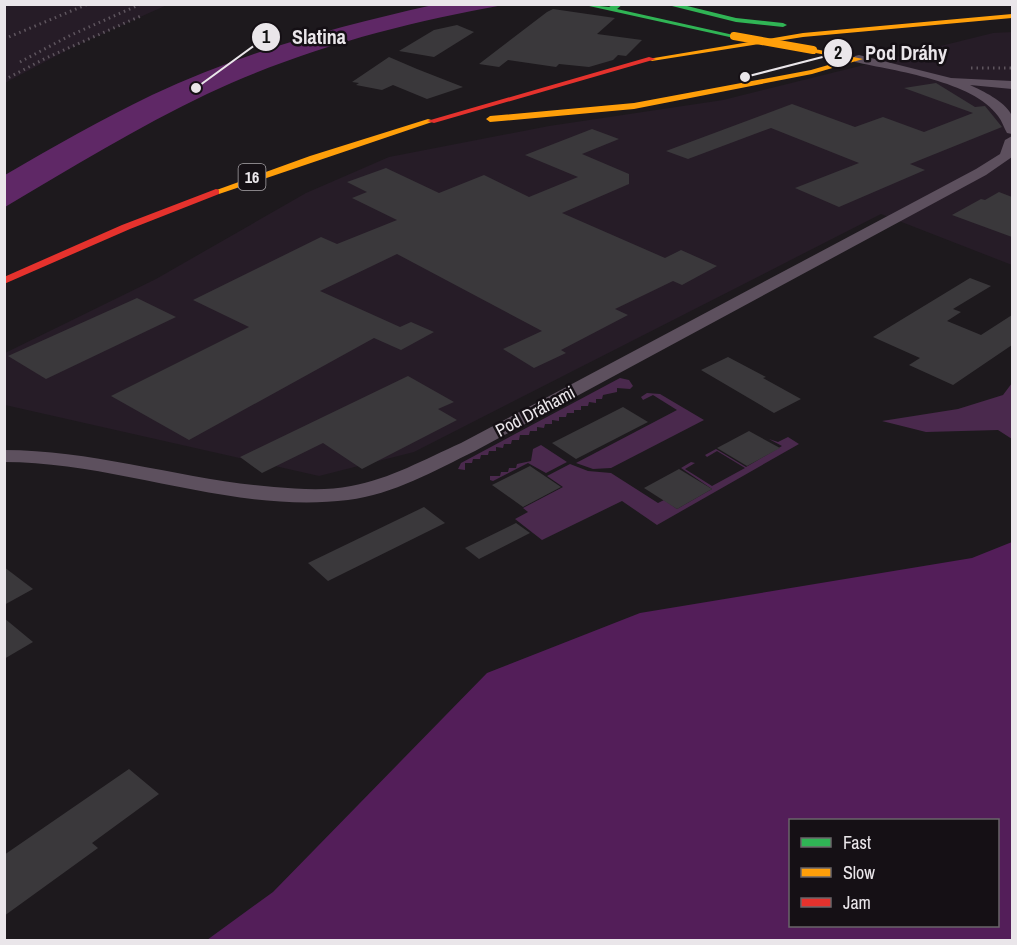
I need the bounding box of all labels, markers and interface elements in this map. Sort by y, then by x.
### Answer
callout: Slatina [251,18,358,56]
text: Slatina [292,23,346,50]
text: 1 [262,24,271,49]
callout: Pod Dráhy [823,34,959,72]
text: Pod Dráhy [865,39,948,66]
text: 2 [834,40,842,65]
road number: 16 [238,164,266,190]
street label: Pod Dráhami [491,380,579,442]
legend [789,819,999,927]
text: Fast [843,830,871,855]
text: Slow [843,860,875,885]
text: Jam [843,890,871,915]

